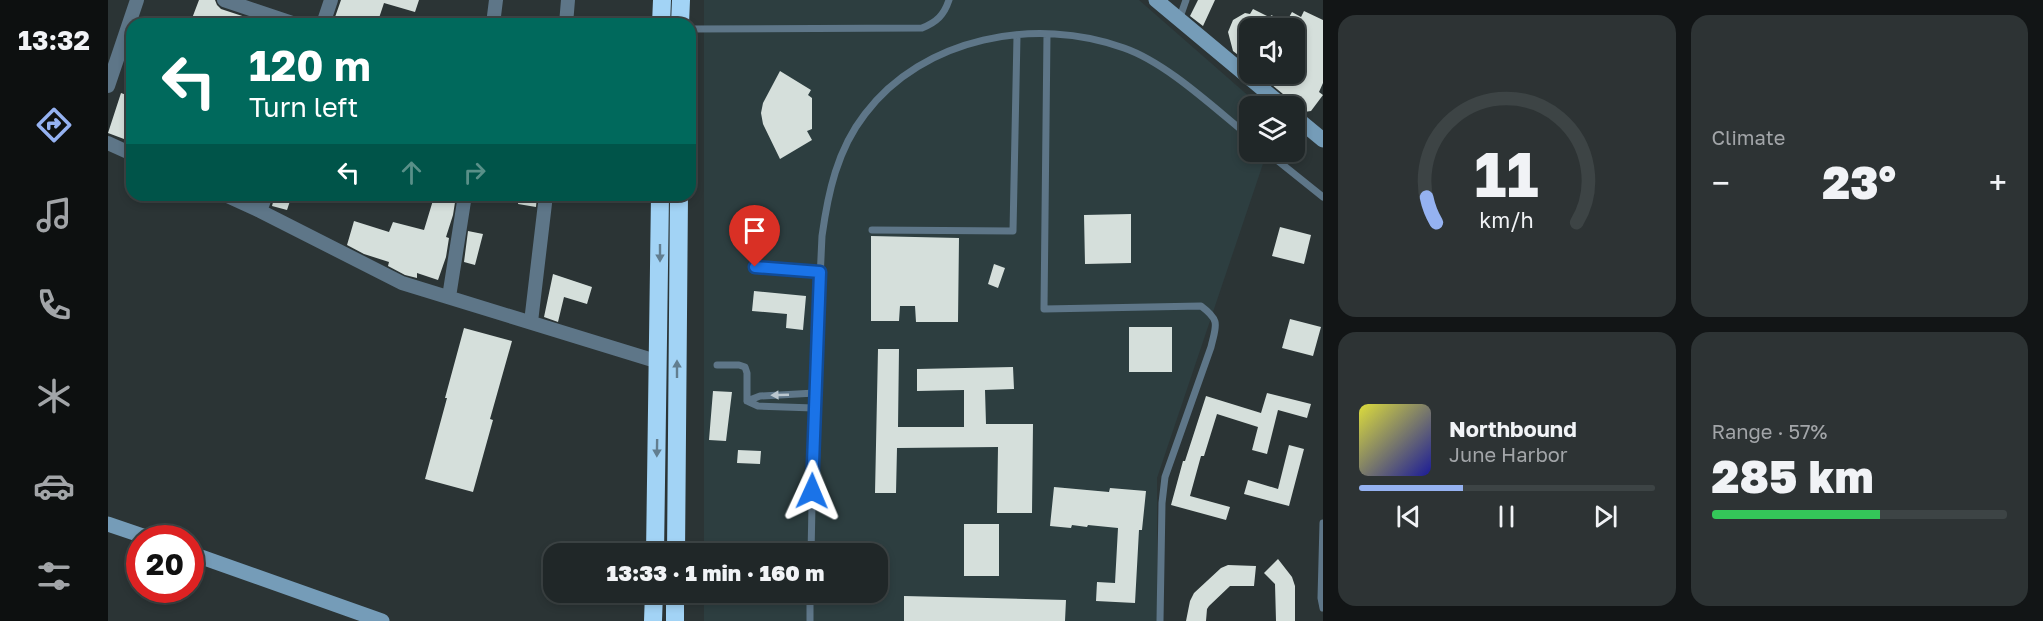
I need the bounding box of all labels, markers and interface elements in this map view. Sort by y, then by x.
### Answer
map controls [1239,18,1305,162]
button: sound [1239,18,1305,84]
text: 13:32 [18,24,90,56]
text: 120 m [249,40,371,90]
icon: left [150,42,228,120]
text: Turn left [249,91,358,123]
button: layers [1239,96,1305,162]
icon: directions [33,104,75,146]
text: Climate [1712,125,1785,149]
text: 11 [1475,136,1539,211]
text: 23° [1822,155,1896,209]
icon: left [332,156,365,189]
icon: ahead [395,156,428,189]
icon: right [458,156,491,189]
text: − [1712,163,1730,202]
text: + [1989,163,2007,202]
icon: music [33,194,75,236]
pin [729,205,780,267]
text: km/h [1479,207,1534,233]
icon: arrive [738,214,771,247]
one-way arrow [655,244,665,263]
icon: phone [33,284,75,326]
one-way arrow [672,360,682,379]
icon: climate [33,375,75,417]
one-way arrow [771,390,790,399]
text: Northbound [1449,415,1577,442]
text: Range · 57% [1712,419,1827,443]
one-way arrow [652,439,662,458]
text: June Harbor [1449,442,1568,466]
text: 285 km [1712,449,1874,503]
position arrow [780,459,844,523]
icon: car [33,465,75,507]
icon: previous [1392,500,1425,533]
icon: pause [1490,500,1523,533]
icon: next [1589,500,1622,533]
speed limit sign: 20 [126,525,204,603]
icon: filters [33,555,75,597]
text: 13:33 · 1 min · 160 m [607,559,824,586]

